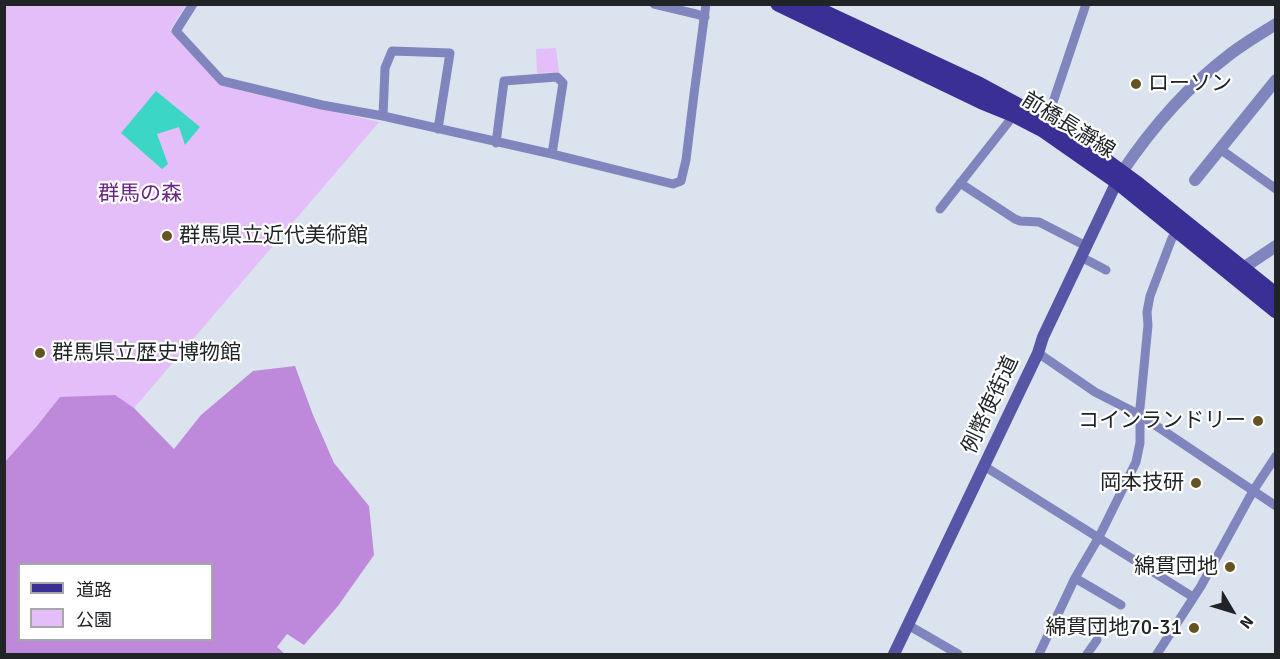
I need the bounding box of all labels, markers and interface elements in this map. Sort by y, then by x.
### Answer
place label: ローソン [1148,71,1232,97]
marker: ローソン [1129,77,1143,91]
street label: 前橋長瀞線 [1017,87,1119,165]
park label: 群馬の森 [98,181,182,207]
place label: 群馬県立近代美術館 [179,223,368,249]
marker: 群馬県立近代美術館 [160,229,174,243]
place label: 群馬県立歴史博物館 [52,340,241,366]
marker: 群馬県立歴史博物館 [33,346,47,360]
street label: 例幣使街道 [957,352,1025,458]
place label: コインランドリー [1078,408,1246,434]
marker: コインランドリー [1251,414,1265,428]
place label: 岡本技研 [1100,470,1184,496]
marker: 岡本技研 [1189,476,1203,490]
place label: 綿貫団地 [1134,554,1218,580]
marker: 綿貫団地 [1223,560,1237,574]
legend [18,563,213,641]
text: 道路 [76,579,112,601]
north arrow [1202,581,1262,641]
text: 公園 [76,609,112,631]
text: N [1235,612,1257,633]
place label: 綿貫団地70-31 [1045,615,1182,641]
marker: 綿貫団地70-31 [1187,621,1201,635]

